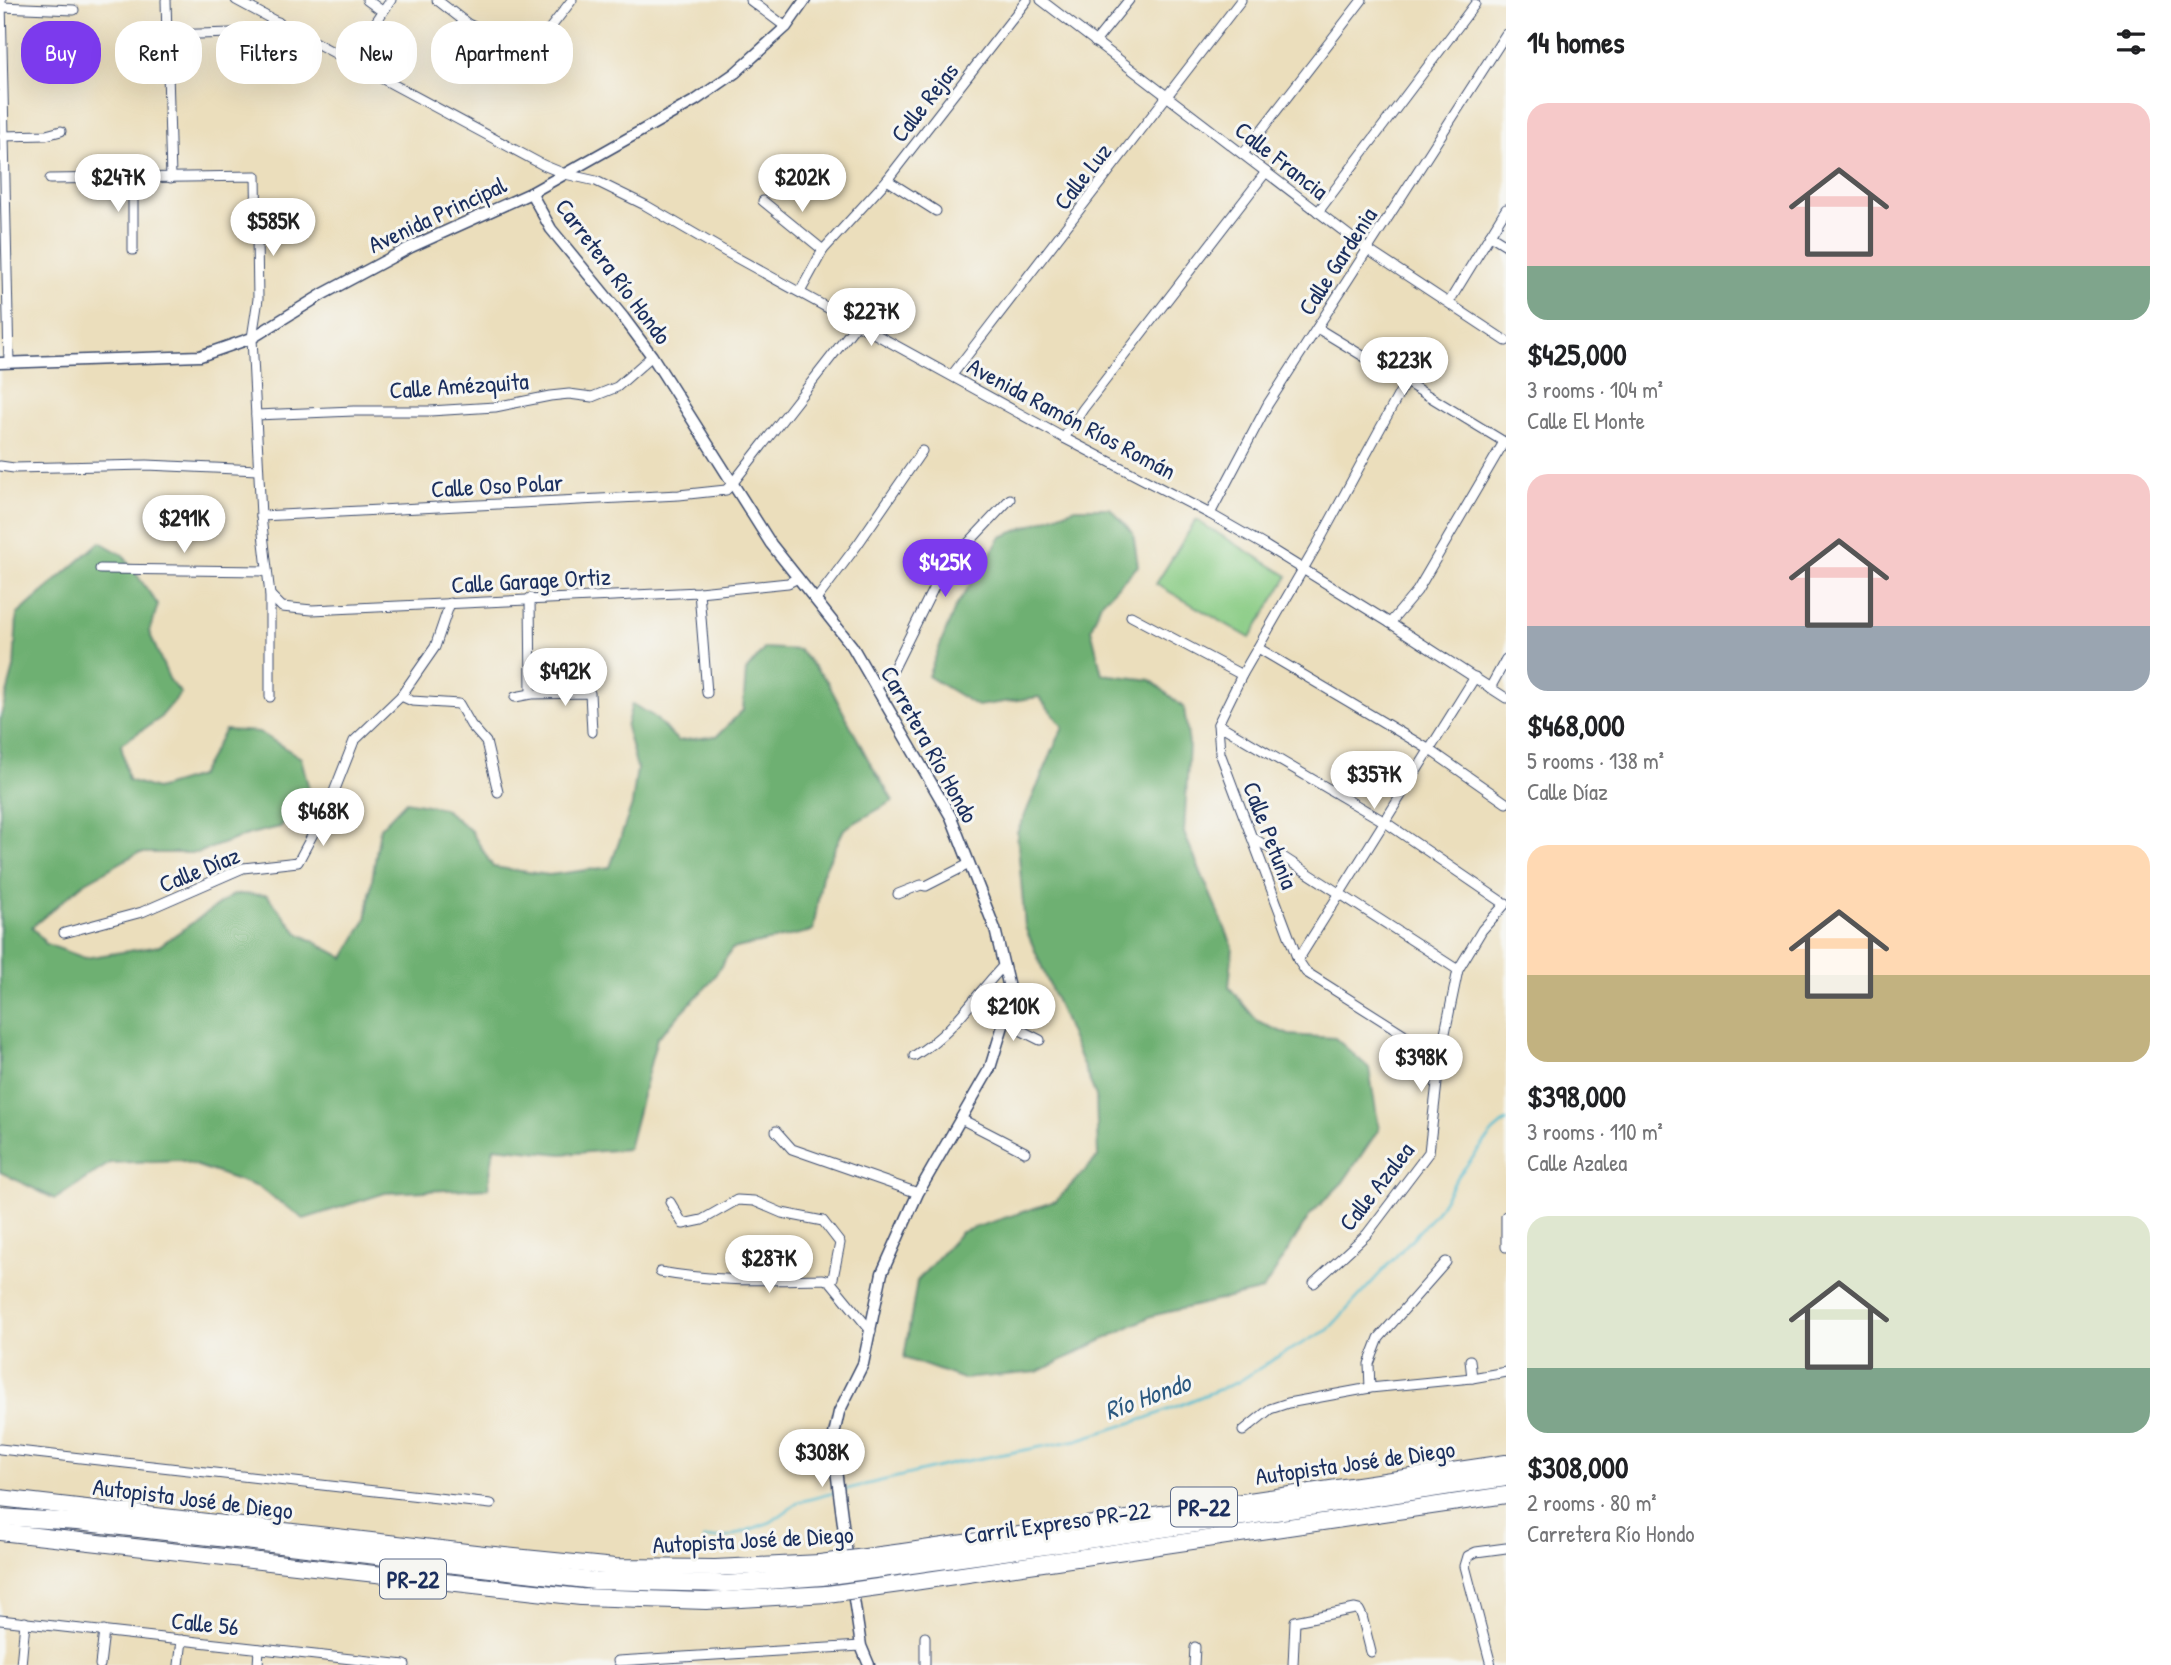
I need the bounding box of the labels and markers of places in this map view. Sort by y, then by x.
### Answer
pin: $247K [69,154,167,214]
pin: $202K [753,154,851,214]
pin: $585K [224,198,322,258]
pin: $227K [822,288,920,348]
pin: $223K [1355,338,1453,397]
pin: $291K [135,496,233,555]
pin: $425K [896,540,994,599]
pin: $492K [516,648,614,708]
pin: $357K [1325,752,1423,811]
pin: $468K [274,788,372,848]
pin: $210K [964,984,1062,1043]
pin: $398K [1372,1034,1470,1094]
pin: $287K [720,1236,818,1295]
pin: $308K [773,1430,871,1489]

